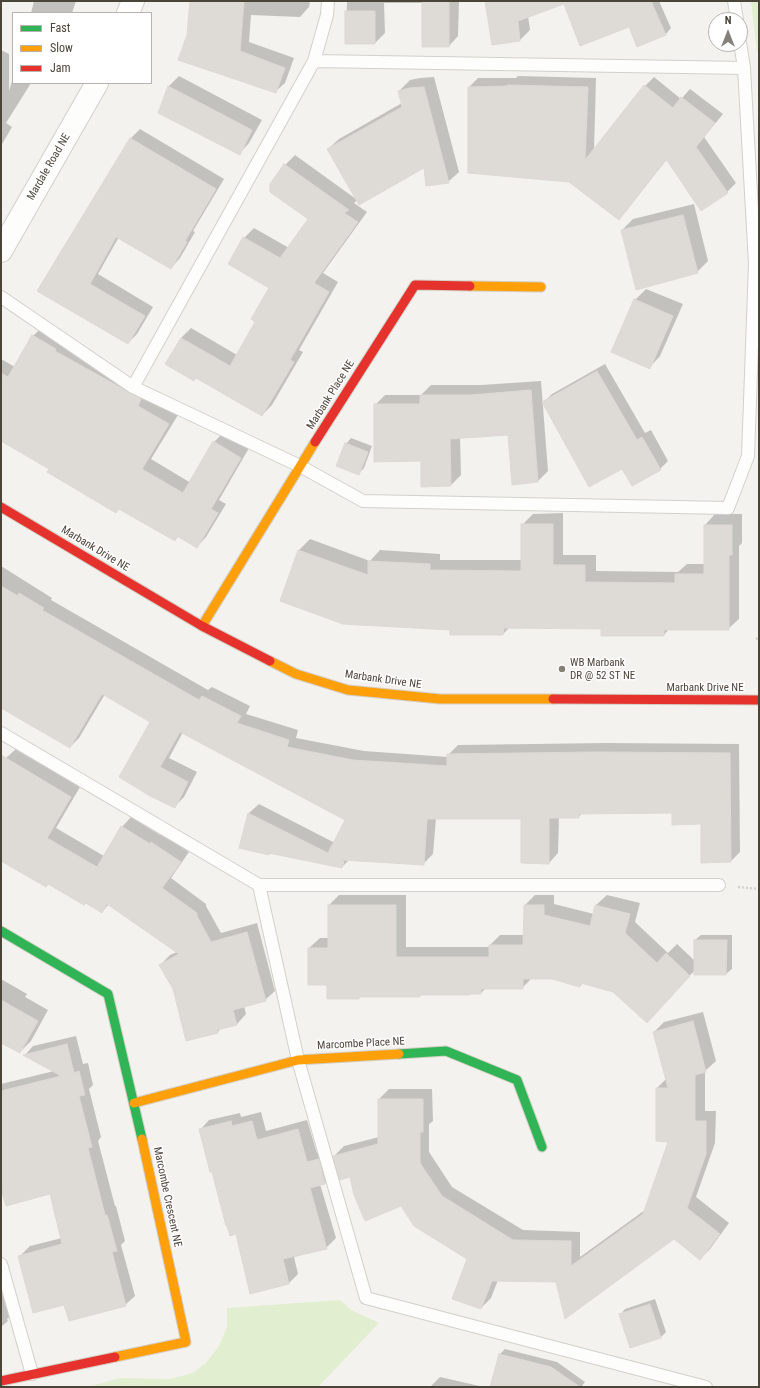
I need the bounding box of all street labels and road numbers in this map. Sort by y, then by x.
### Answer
street label: Mardale Road NE [25,131,73,203]
street label: Marbank Place NE [304,358,358,432]
street label: Marbank Drive NE [59,523,131,575]
street label: Marbank Drive NE [344,668,422,692]
street label: Marbank Drive NE [666,681,744,695]
street label: Marcombe Place NE [317,1035,405,1053]
street label: Marcombe Crescent NE [150,1146,184,1248]

